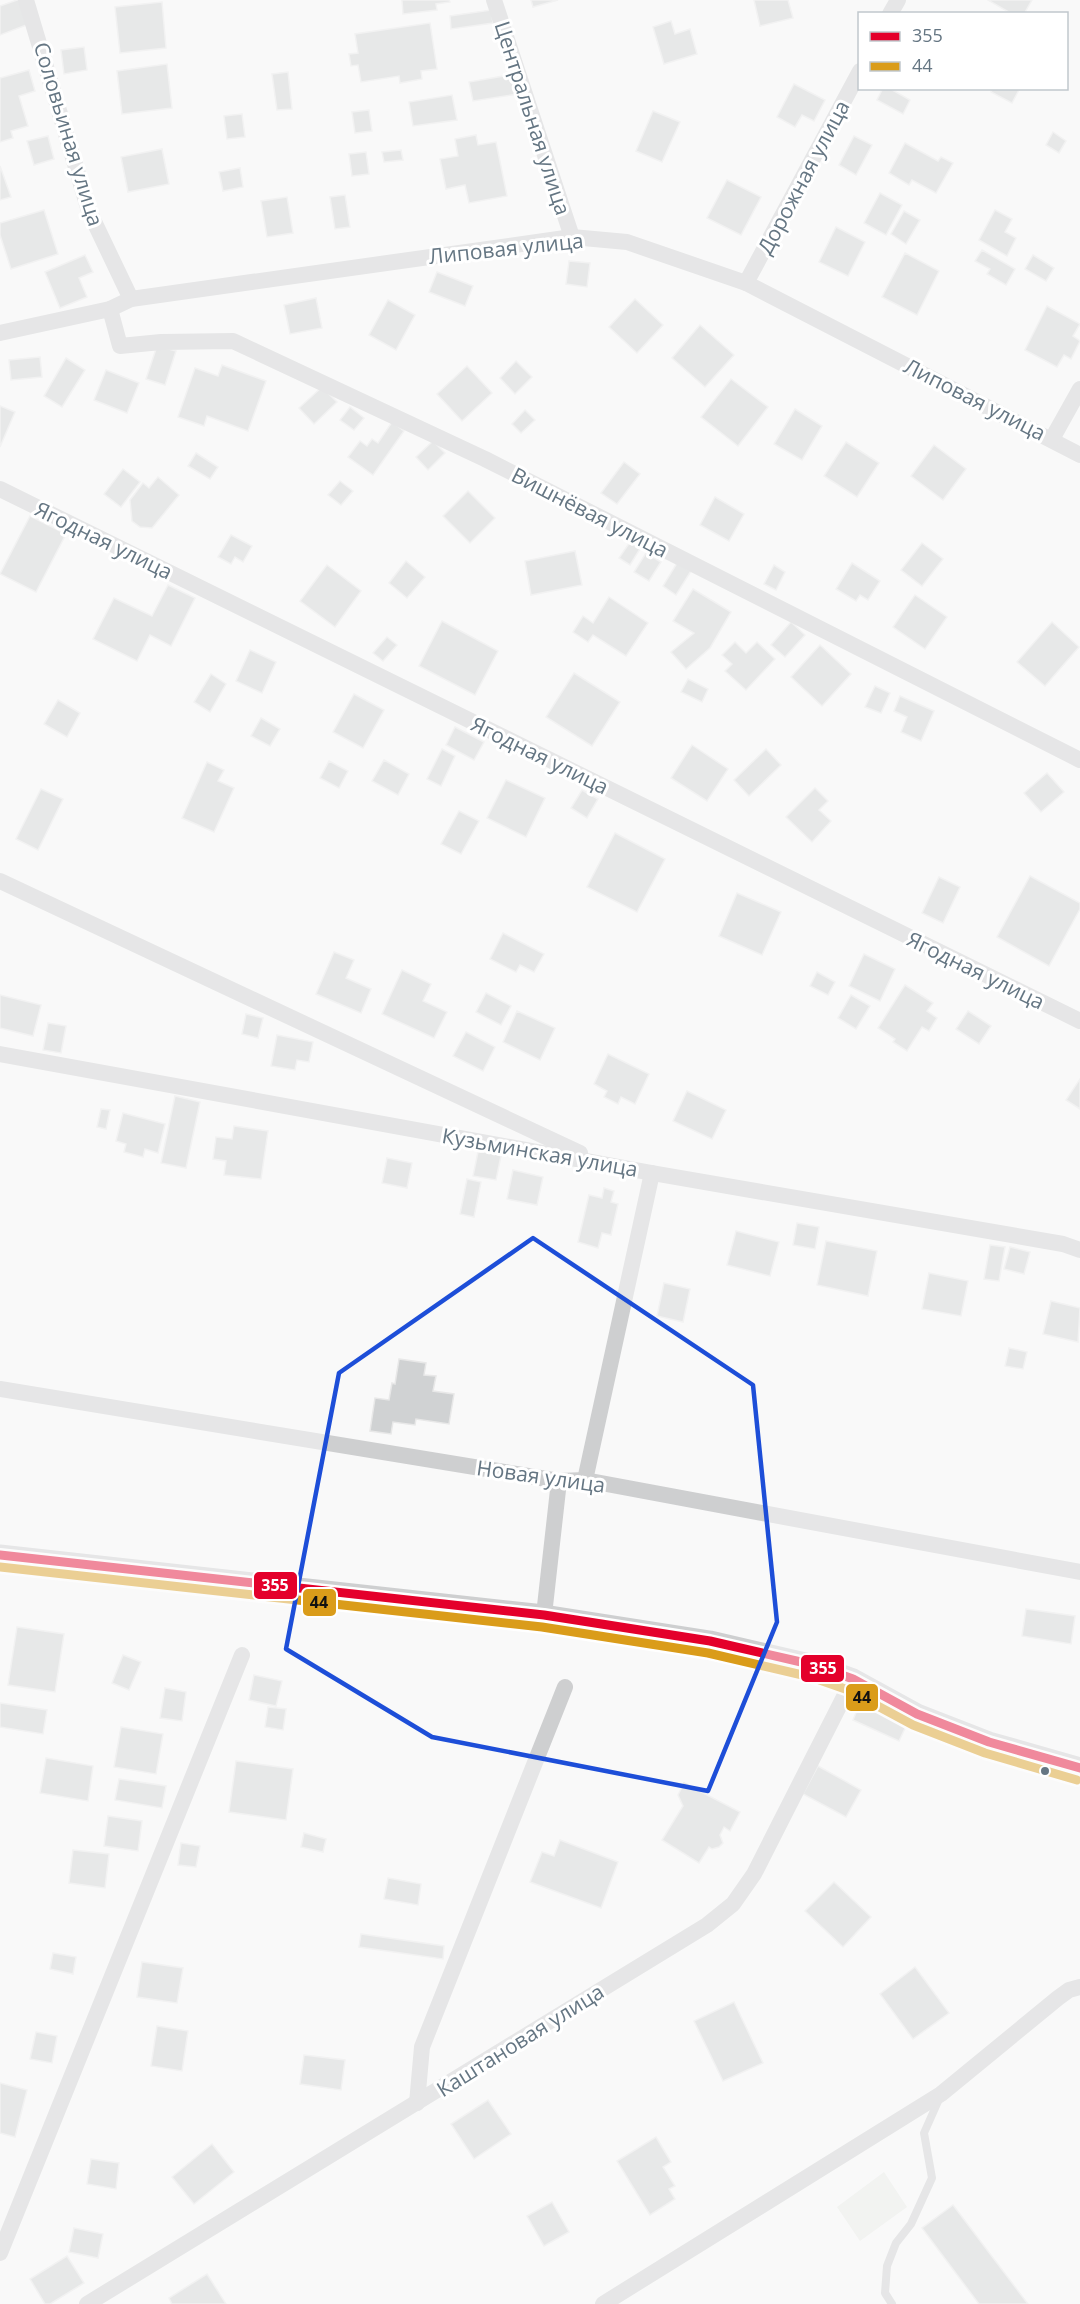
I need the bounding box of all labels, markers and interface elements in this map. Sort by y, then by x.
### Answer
legend [858,12,1068,90]
street label: Центральная улица [488,18,578,218]
text: 355 [912,23,943,47]
street label: Соловьиная улица [28,39,110,229]
text: 44 [912,53,933,77]
street label: Дорожная улица [751,95,855,259]
street label: Липовая улица [427,226,585,270]
street label: Липовая улица [899,351,1051,447]
street label: Вишнёвая улица [507,460,673,564]
street label: Ягодная улица [31,495,177,585]
street label: Ягодная улица [467,710,613,800]
street label: Ягодная улица [903,925,1049,1015]
street label: Кузьминская улица [440,1121,640,1183]
street label: Новая улица [475,1453,607,1499]
line badge: 355 [253,1571,298,1600]
text: 355 [261,1574,289,1596]
line badge: 44 [302,1588,337,1617]
text: 44 [310,1591,328,1613]
line badge: 355 [800,1654,845,1683]
text: 355 [809,1657,837,1679]
line badge: 44 [845,1683,879,1712]
text: 44 [853,1686,871,1708]
unlabelled marker [1039,1765,1051,1777]
street label: Каштановая улица [431,1977,609,2103]

